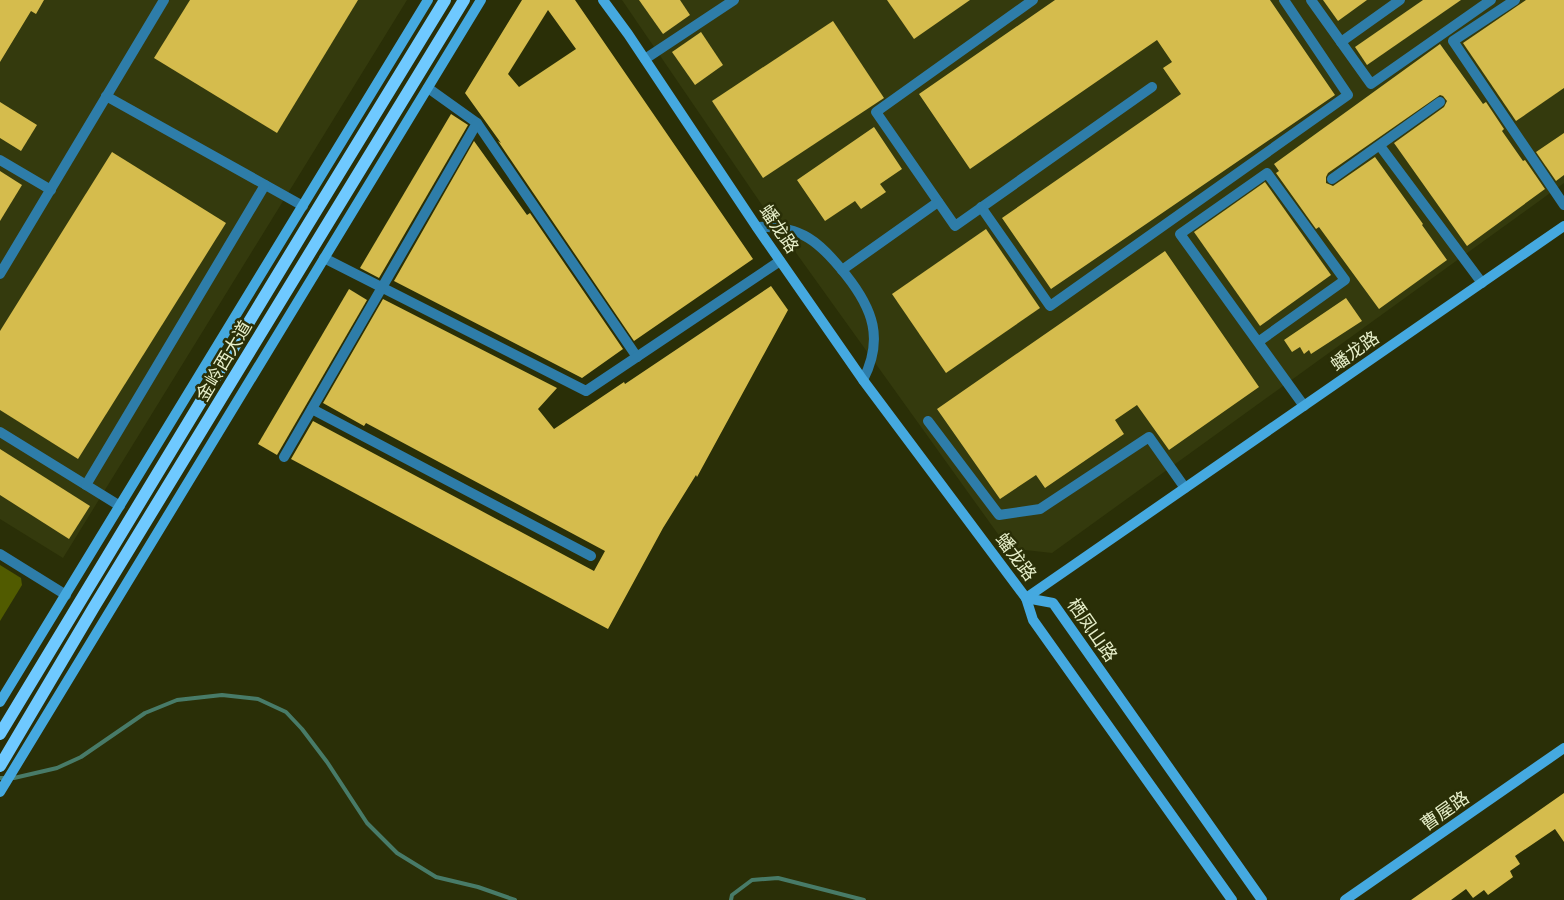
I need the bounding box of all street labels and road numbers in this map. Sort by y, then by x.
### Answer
street label: 蟠龙路 [755,199,805,258]
street label: 金岭西大道 [190,316,257,405]
street label: 蟠龙路 [1325,325,1383,375]
street label: 蟠龙路 [991,528,1043,585]
street label: 栖凤山路 [1062,593,1123,666]
street label: 曹屋路 [1415,785,1473,835]

